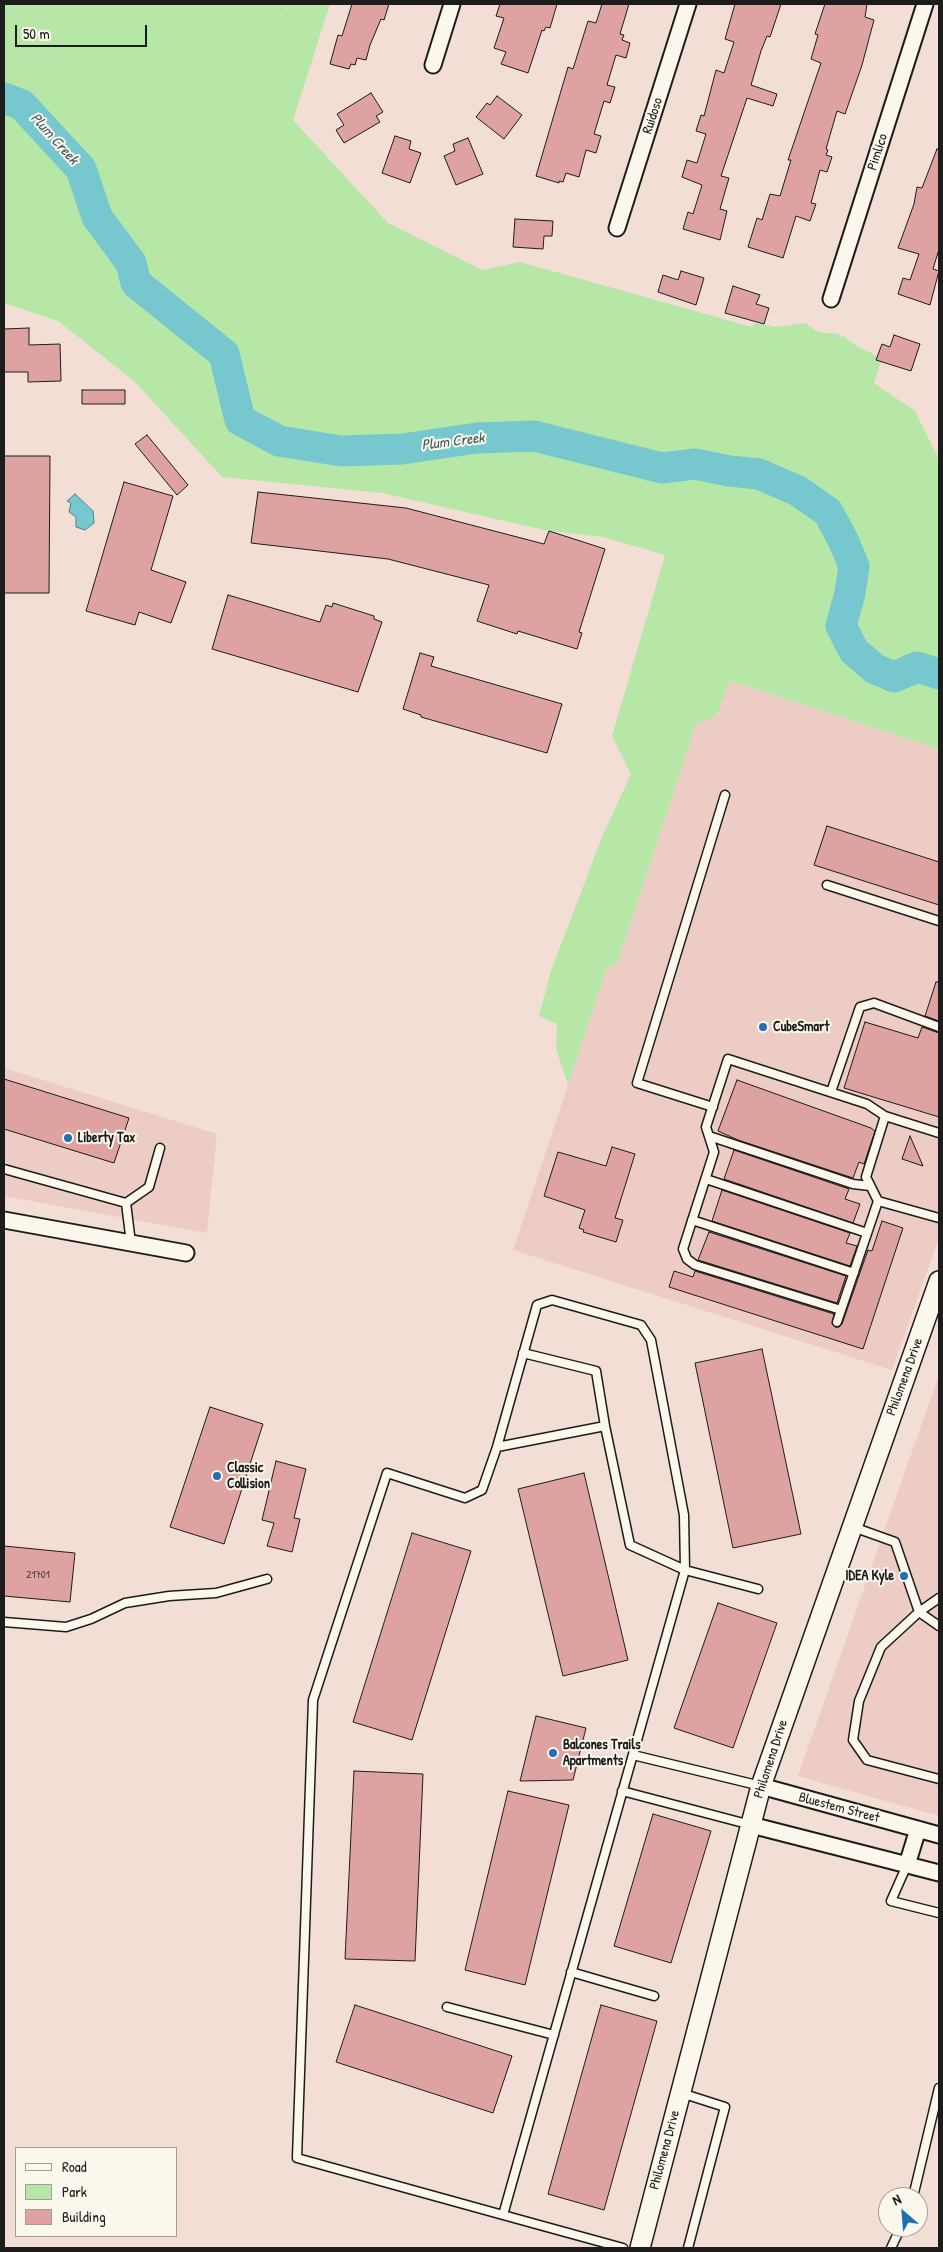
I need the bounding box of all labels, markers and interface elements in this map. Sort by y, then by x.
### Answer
scale bar [18,15,150,47]
text: 50 m [23,23,50,44]
street label: Ruidoso [639,96,667,136]
water label: Plum Creek [26,110,82,168]
street label: Pimlico [864,132,892,172]
water label: Plum Creek [421,429,485,455]
place label: CubeSmart [773,1019,829,1035]
marker: CubeSmart [757,1021,769,1033]
place label: Liberty Tax [78,1130,135,1146]
marker: Liberty Tax [62,1132,74,1144]
street label: Philomena Drive [883,1336,927,1418]
place label: Classic Collision [227,1460,270,1492]
marker: Classic Collision [211,1470,223,1482]
house number: 21701 [26,1568,50,1582]
place label: IDEA Kyle [845,1568,894,1584]
marker: IDEA Kyle [898,1570,910,1582]
street label: Philomena Drive [750,1718,792,1800]
place label: Balcones Trails Apartments [563,1737,641,1770]
marker: Balcones Trails Apartments [547,1747,559,1759]
street label: Bluestem Street [797,1789,881,1827]
street label: Philomena Drive [646,2108,684,2192]
legend [15,2147,178,2237]
text: Road [62,2156,87,2177]
text: Park [62,2181,87,2202]
north arrow [878,2187,928,2237]
text: N [889,2189,904,2209]
text: Building [62,2206,106,2227]

